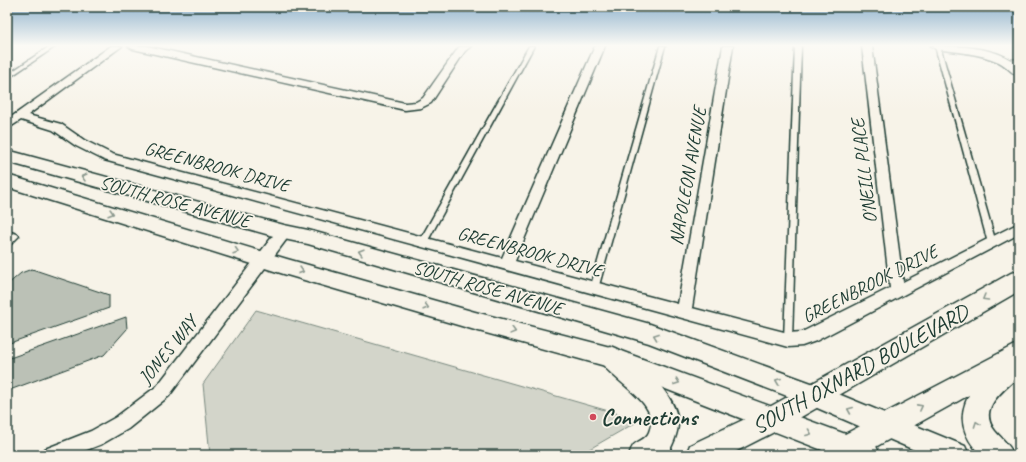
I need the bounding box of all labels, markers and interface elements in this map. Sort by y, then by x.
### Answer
street label: NAPOLEON AVENUE [664,102,712,247]
street label: O'NEILL PLACE [845,114,882,225]
street label: GREENBROOK DRIVE [142,136,295,199]
street label: SOUTH ROSE AVENUE [97,170,255,234]
one-way arrow [81,173,88,182]
one-way arrow [108,208,115,217]
street label: GREENBROOK DRIVE [455,221,608,284]
street label: GREENBROOK DRIVE [798,238,944,329]
one-way arrow [232,246,239,254]
one-way arrow [357,248,364,257]
street label: SOUTH ROSE AVENUE [410,255,568,322]
one-way arrow [297,266,304,275]
one-way arrow [982,294,989,301]
street label: SOUTH OXNARD BOULEVARD [747,296,976,441]
one-way arrow [422,302,429,311]
street label: JONES WAY [133,308,205,390]
one-way arrow [509,326,516,335]
one-way arrow [652,332,659,340]
one-way arrow [774,377,781,385]
one-way arrow [673,378,680,386]
place label: Connections [601,403,700,432]
one-way arrow [916,405,923,412]
one-way arrow [847,407,854,415]
marker: Connections [588,412,598,422]
one-way arrow [974,421,982,428]
one-way arrow [806,428,813,437]

